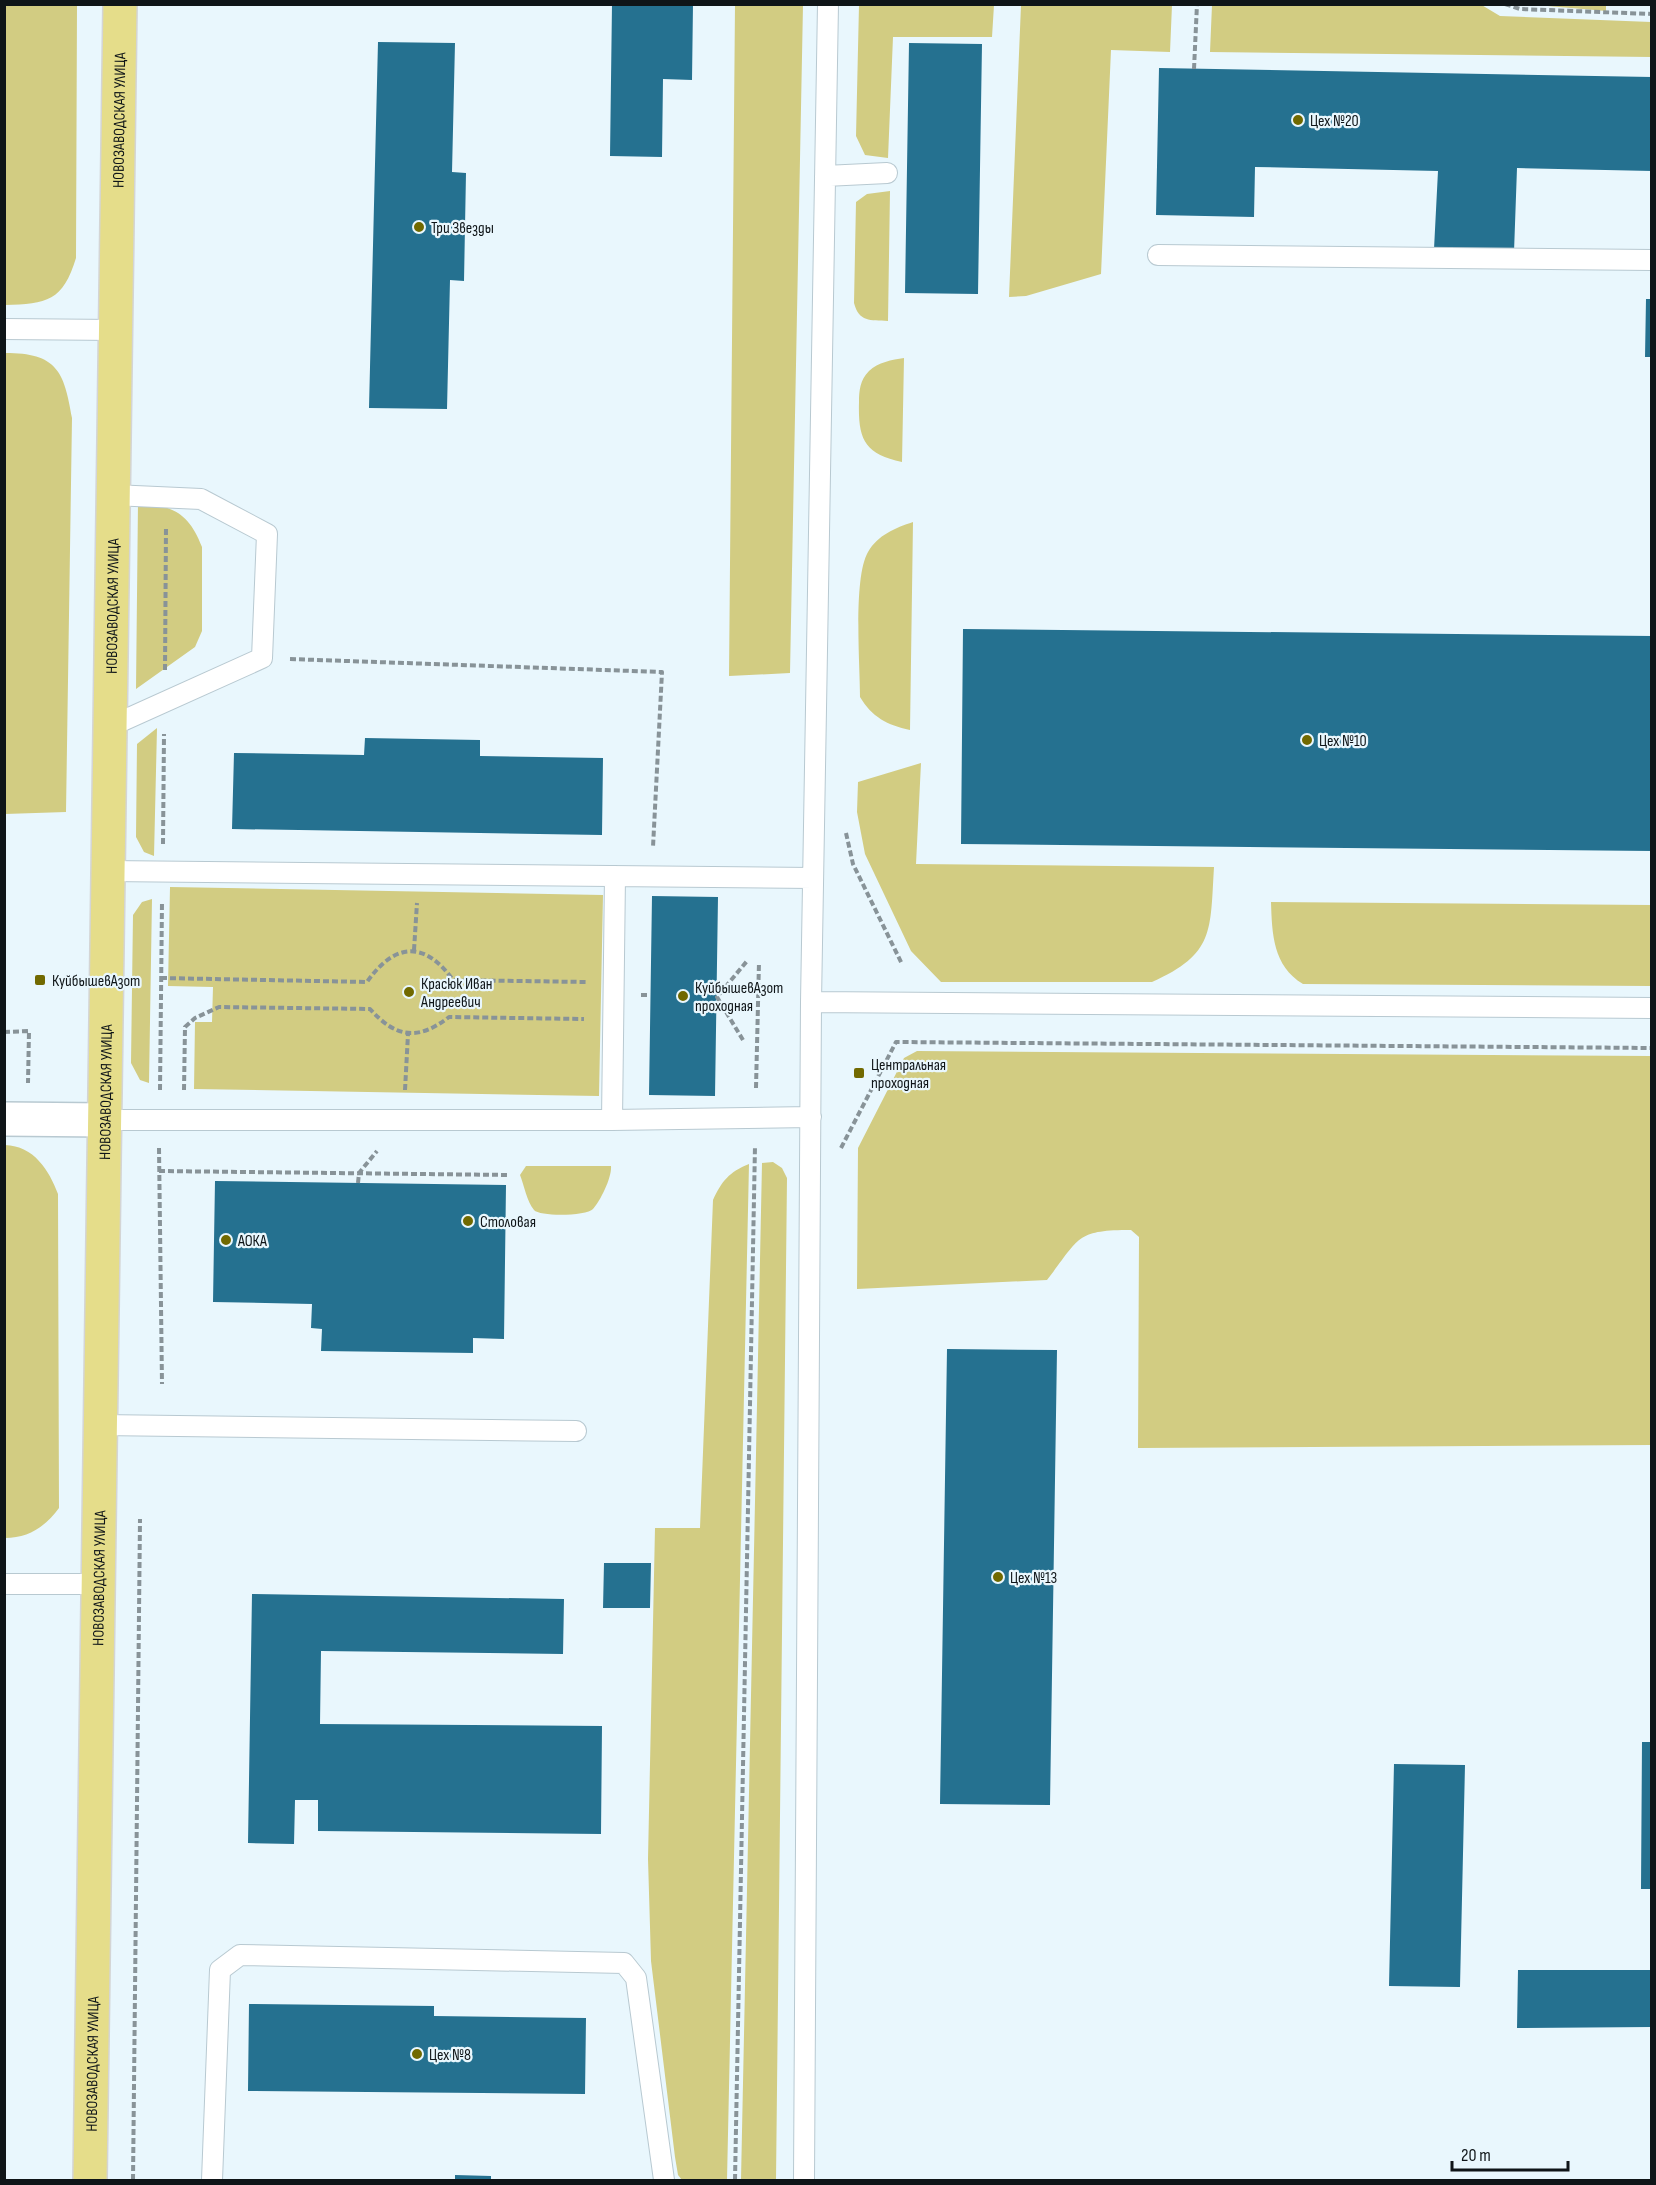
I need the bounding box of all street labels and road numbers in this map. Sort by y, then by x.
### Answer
street label: НОВОЗАВОДСКАЯ УЛИЦА [109,52,130,188]
street label: НОВОЗАВОДСКАЯ УЛИЦА [103,538,124,674]
street label: НОВОЗАВОДСКАЯ УЛИЦА [96,1024,117,1160]
street label: НОВОЗАВОДСКАЯ УЛИЦА [89,1510,110,1646]
street label: НОВОЗАВОДСКАЯ УЛИЦА [83,1996,104,2132]

